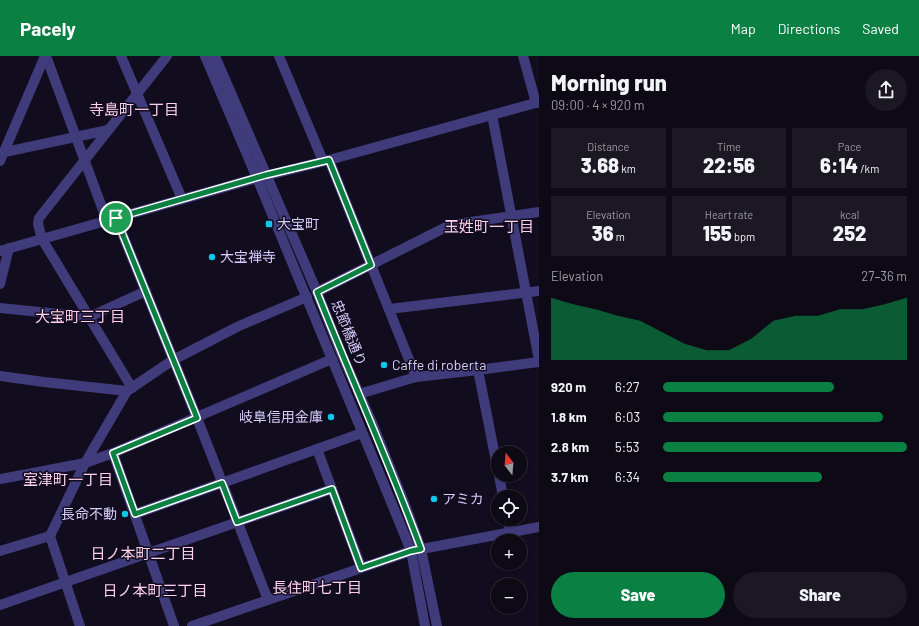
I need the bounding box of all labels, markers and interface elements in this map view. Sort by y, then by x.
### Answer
text: Pacely [20,17,76,40]
text: Map [731,20,756,37]
text: Directions [778,20,840,37]
text: Saved [862,20,899,37]
text: Morning run [551,69,667,95]
button: share [865,69,907,111]
text: 09:00 · 4 × 920 m [551,97,644,113]
district label: 寺島町一丁目 [89,100,179,118]
text: Distance [587,140,629,153]
text: Time [717,140,741,153]
text: Pace [838,140,861,153]
text: 3.68 [581,153,619,177]
text: 22:56 [703,153,755,177]
text: 6:14 [820,153,858,177]
text: km [619,162,636,175]
text: /km [858,162,879,175]
pin [99,201,133,235]
icon: arrive [105,207,127,229]
text: Elevation [586,208,630,221]
text: Heart rate [705,208,753,221]
text: kcal [840,208,859,221]
place label: 大宝町 [277,215,319,232]
district label: 玉姓町一丁目 [444,217,534,235]
marker: 大宝町 [264,219,274,229]
text: 36 [592,221,614,245]
text: 155 [703,221,732,245]
text: 252 [833,221,866,245]
text: m [614,230,625,243]
text: bpm [732,230,755,243]
place label: 大宝禅寺 [220,248,276,265]
marker: 大宝禅寺 [207,252,217,262]
text: Elevation [551,268,603,284]
text: 27–36 m [861,268,907,284]
street label: 忠節橋通り [328,297,370,368]
district label: 大宝町三丁目 [35,307,125,325]
place label: Caffe di roberta [392,356,486,373]
marker: Caffe di roberta [379,360,389,370]
text: 920 m [551,379,586,395]
text: 6:27 [615,379,639,395]
place label: 岐阜信用金庫 [239,408,323,425]
text: 1.8 km [551,409,587,425]
text: 6:03 [615,409,640,425]
marker: 岐阜信用金庫 [326,412,336,422]
text: 2.8 km [551,439,589,455]
text: 5:53 [615,439,639,455]
north arrow [491,446,527,482]
map controls [491,446,527,614]
text: 3.7 km [551,469,588,485]
text: 6:34 [615,469,640,485]
district label: 室津町一丁目 [23,470,113,488]
place label: アミカ [442,490,484,507]
button: locate [491,490,527,526]
marker: アミカ [429,494,439,504]
place label: 長命不動 [61,505,117,522]
marker: 長命不動 [120,509,130,519]
button: + [491,534,527,570]
district label: 日ノ本町二丁目 [90,544,196,562]
button: Save [551,572,725,618]
button: Share [733,572,907,618]
district label: 長住町七丁目 [272,578,362,596]
button: − [491,578,527,614]
district label: 日ノ本町三丁目 [102,581,208,599]

